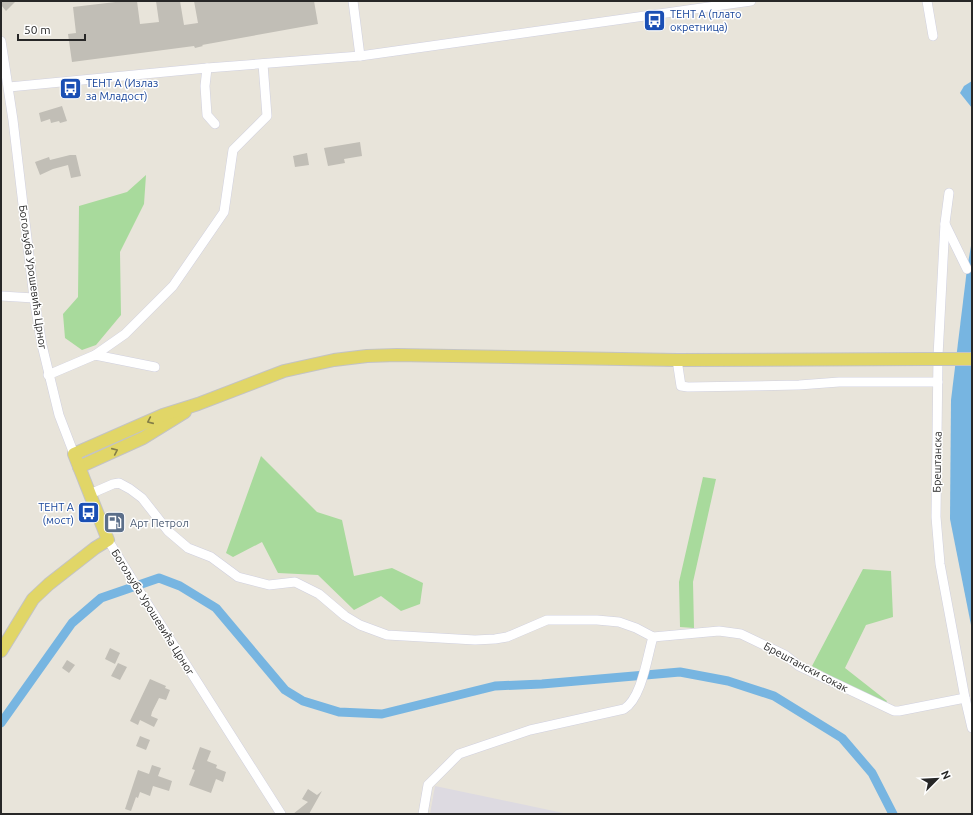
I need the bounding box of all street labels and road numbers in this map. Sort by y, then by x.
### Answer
street label: Богољуба Урошевића Црног [17,204,49,351]
street label: Брештанска [930,431,944,493]
street label: Богољуба Урошевића Црног [109,547,197,677]
street label: Брештански сокак [762,640,850,694]

